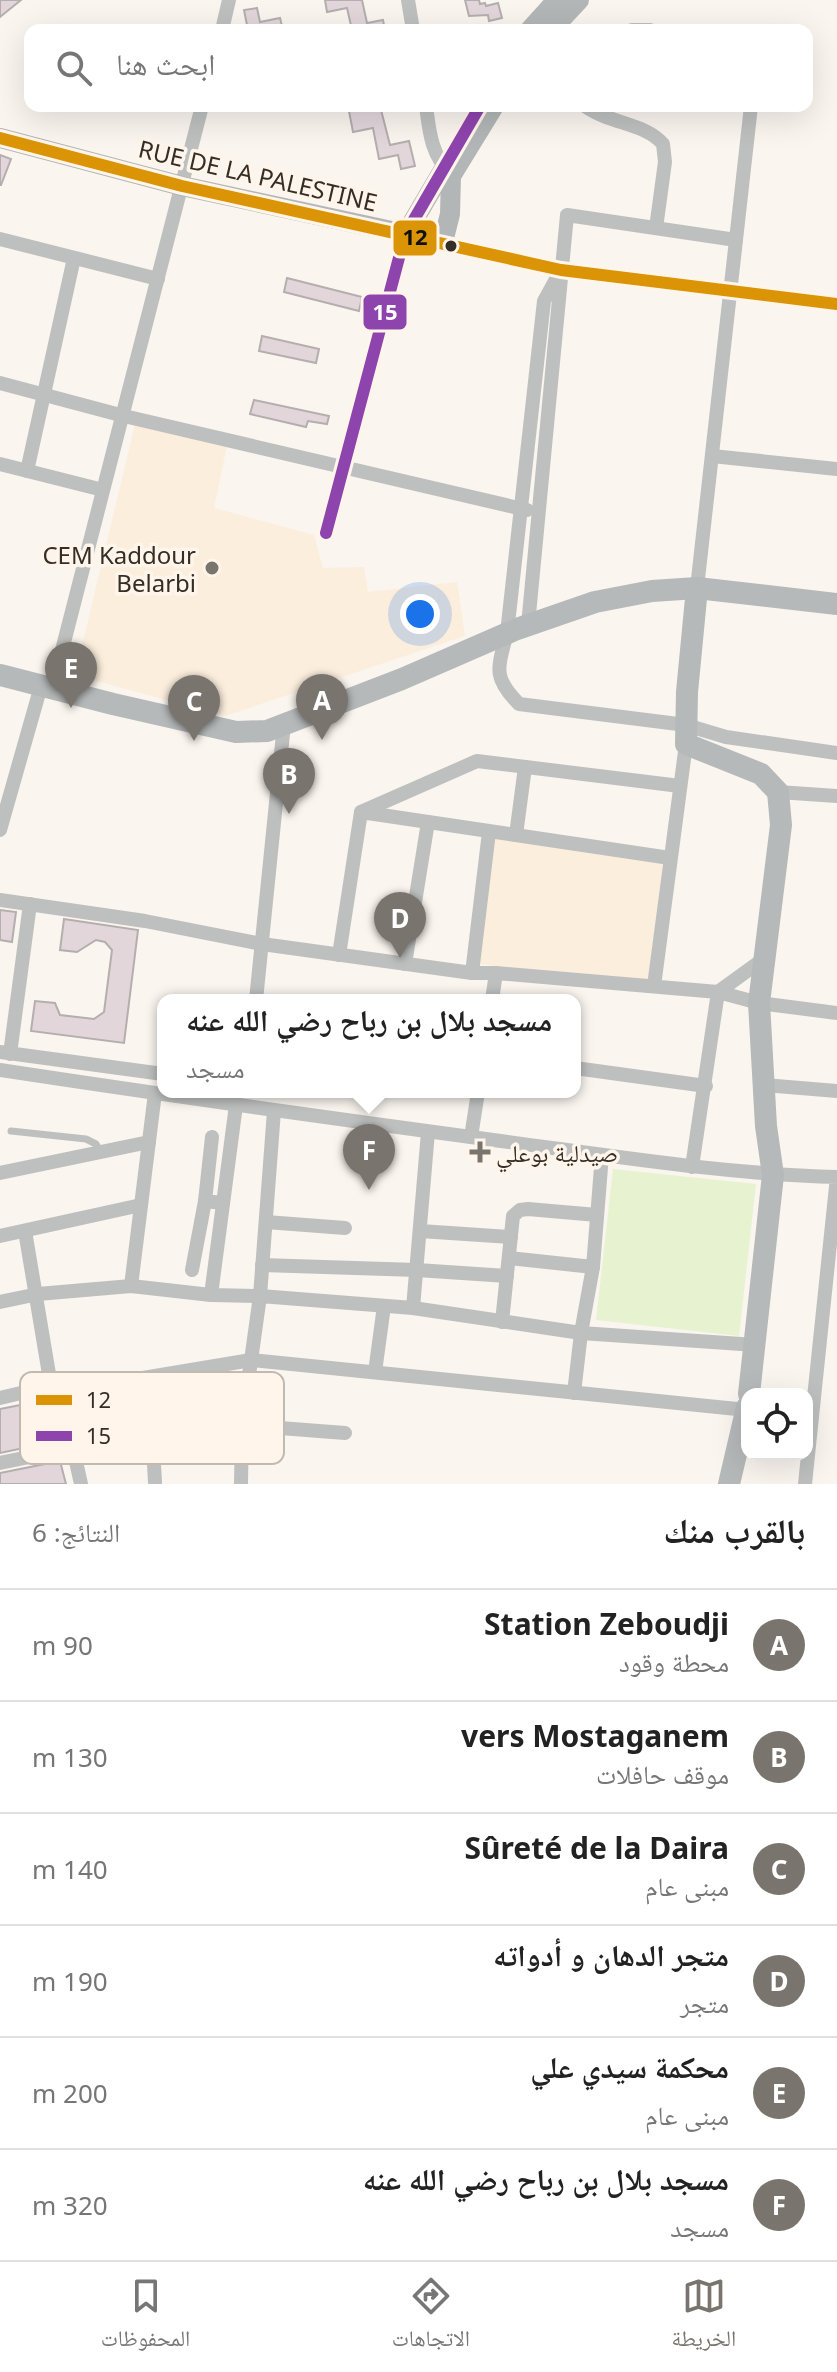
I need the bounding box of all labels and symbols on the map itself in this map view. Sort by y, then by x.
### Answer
street label: RUE DE LA PALESTINE [135,131,381,219]
line badge: 12 [392,219,438,257]
text: 12 [402,221,428,251]
unlabelled marker [443,238,459,254]
line badge: 15 [362,293,408,331]
text: 15 [372,296,398,326]
place label: CEM Kaddour Belarbi [42,538,196,599]
marker: CEM Kaddour Belarbi [203,559,221,577]
your location [400,594,440,634]
pin: E [45,642,97,708]
pin: A [296,674,348,740]
pin: C [168,675,220,741]
pin: B [263,748,315,814]
pin: D [374,892,426,958]
pin: F [343,1124,395,1190]
place label: صيدلية بوعلي [496,1136,618,1173]
marker: صيدلية بوعلي [471,1143,489,1161]
legend [20,1372,284,1464]
text: 12 [86,1384,111,1414]
text: 15 [86,1420,111,1450]

